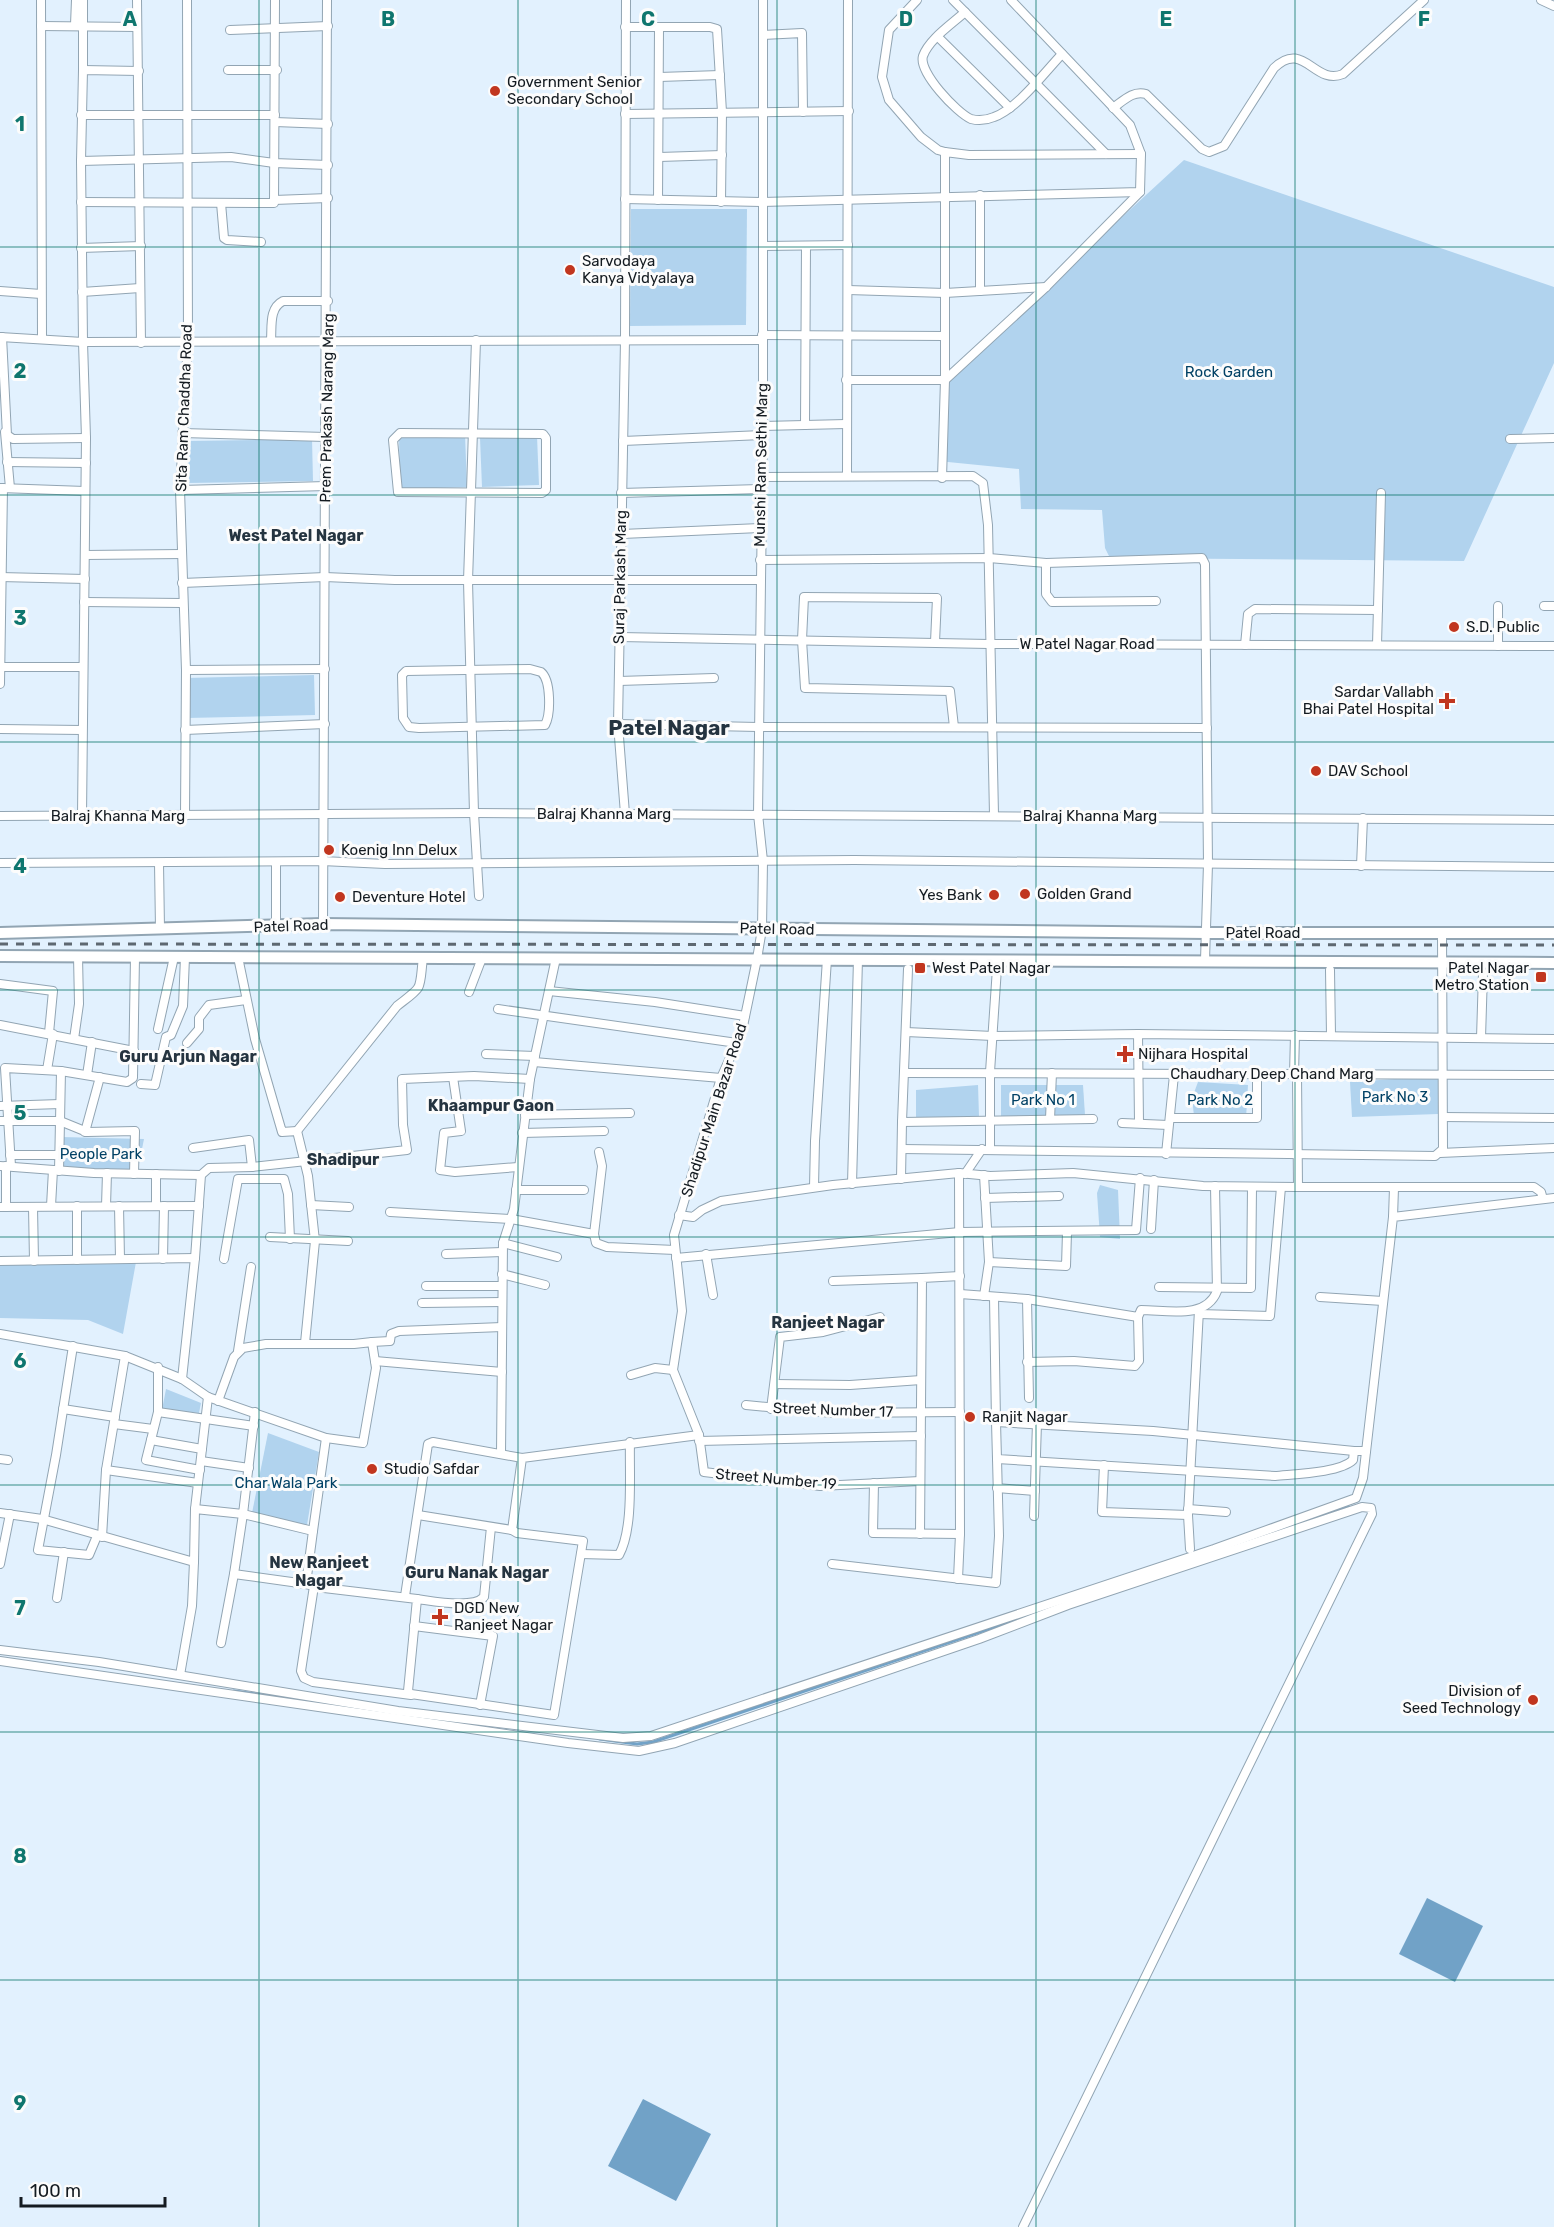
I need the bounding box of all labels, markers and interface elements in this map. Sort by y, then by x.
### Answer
text: A [123,7,138,31]
text: B [381,7,395,31]
text: C [641,7,655,31]
text: D [899,7,913,31]
text: E [1160,7,1172,31]
text: F [1418,7,1430,31]
place label: Government Senior Secondary School [507,73,642,108]
marker: Government Senior Secondary School [488,84,502,98]
text: 1 [15,112,25,136]
place label: Sarvodaya Kanya Vidyalaya [582,252,694,287]
marker: Sarvodaya Kanya Vidyalaya [563,263,577,277]
street label: Prem Prakash Narang Marg [316,313,338,503]
street label: Sita Ram Chaddha Road [172,324,196,492]
text: 2 [14,359,27,383]
park label: Rock Garden [1185,363,1273,381]
street label: Munshi Ram Sethi Marg [751,383,771,547]
street label: Suraj Parkash Marg [610,510,630,644]
district label: West Patel Nagar [229,526,364,545]
text: 3 [13,606,27,630]
place label: S.D. Public [1466,618,1540,636]
marker: S.D. Public [1447,620,1461,634]
street label: W Patel Nagar Road [1019,635,1155,653]
place label: Sardar Vallabh Bhai Patel Hospital [1303,683,1434,718]
marker: Sardar Vallabh Bhai Patel Hospital [1438,692,1456,710]
district label: Patel Nagar [608,715,730,740]
place label: DAV School [1328,762,1408,780]
marker: DAV School [1309,764,1323,778]
street label: Balraj Khanna Marg [537,805,671,823]
street label: Balraj Khanna Marg [51,807,185,825]
street label: Balraj Khanna Marg [1023,807,1157,825]
place label: Koenig Inn Delux [341,841,457,859]
marker: Koenig Inn Delux [322,843,336,857]
text: 4 [13,854,27,878]
place label: Golden Grand [1037,885,1132,903]
place label: Yes Bank [919,886,982,904]
marker: Golden Grand [1018,887,1032,901]
place label: Deventure Hotel [352,888,466,906]
marker: Yes Bank [987,888,1001,902]
marker: Deventure Hotel [333,890,347,904]
street label: Patel Road [253,916,329,936]
street label: Patel Road [739,919,815,939]
street label: Patel Road [1226,924,1300,942]
place label: West Patel Nagar [932,959,1050,977]
place label: Patel Nagar Metro Station [1434,959,1529,994]
marker: West Patel Nagar [913,961,927,975]
marker: Patel Nagar Metro Station [1534,970,1548,984]
street label: Shadipur Main Bazar Road [677,1021,751,1199]
marker: Nijhara Hospital [1116,1045,1134,1063]
place label: Nijhara Hospital [1138,1045,1248,1063]
district label: Guru Arjun Nagar [119,1047,258,1066]
street label: Chaudhary Deep Chand Marg [1170,1065,1374,1083]
park label: Park No 3 [1362,1088,1428,1106]
park label: Park No 1 [1011,1091,1075,1109]
park label: Park No 2 [1187,1091,1253,1109]
district label: Khaampur Gaon [428,1096,554,1115]
text: 5 [14,1101,27,1125]
park label: People Park [60,1145,142,1163]
district label: Shadipur [307,1150,380,1169]
district label: Ranjeet Nagar [771,1313,885,1332]
text: 6 [13,1349,27,1373]
street label: Street Number 17 [773,1399,894,1421]
place label: Ranjit Nagar [982,1408,1068,1426]
marker: Ranjit Nagar [963,1410,977,1424]
place label: Studio Safdar [384,1460,479,1478]
marker: Studio Safdar [365,1462,379,1476]
street label: Street Number 19 [715,1465,837,1493]
park label: Char Wala Park [235,1474,338,1492]
district label: New Ranjeet Nagar [269,1553,369,1590]
district label: Guru Nanak Nagar [405,1563,550,1582]
text: 7 [14,1596,26,1620]
place label: DGD New Ranjeet Nagar [454,1599,553,1634]
marker: DGD New Ranjeet Nagar [431,1608,449,1626]
place label: Division of Seed Technology [1402,1682,1521,1717]
marker: Division of Seed Technology [1526,1693,1540,1707]
text: 8 [13,1844,27,1868]
text: 9 [14,2091,27,2115]
scale bar [21,2170,165,2208]
text: 100 m [30,2180,81,2202]

